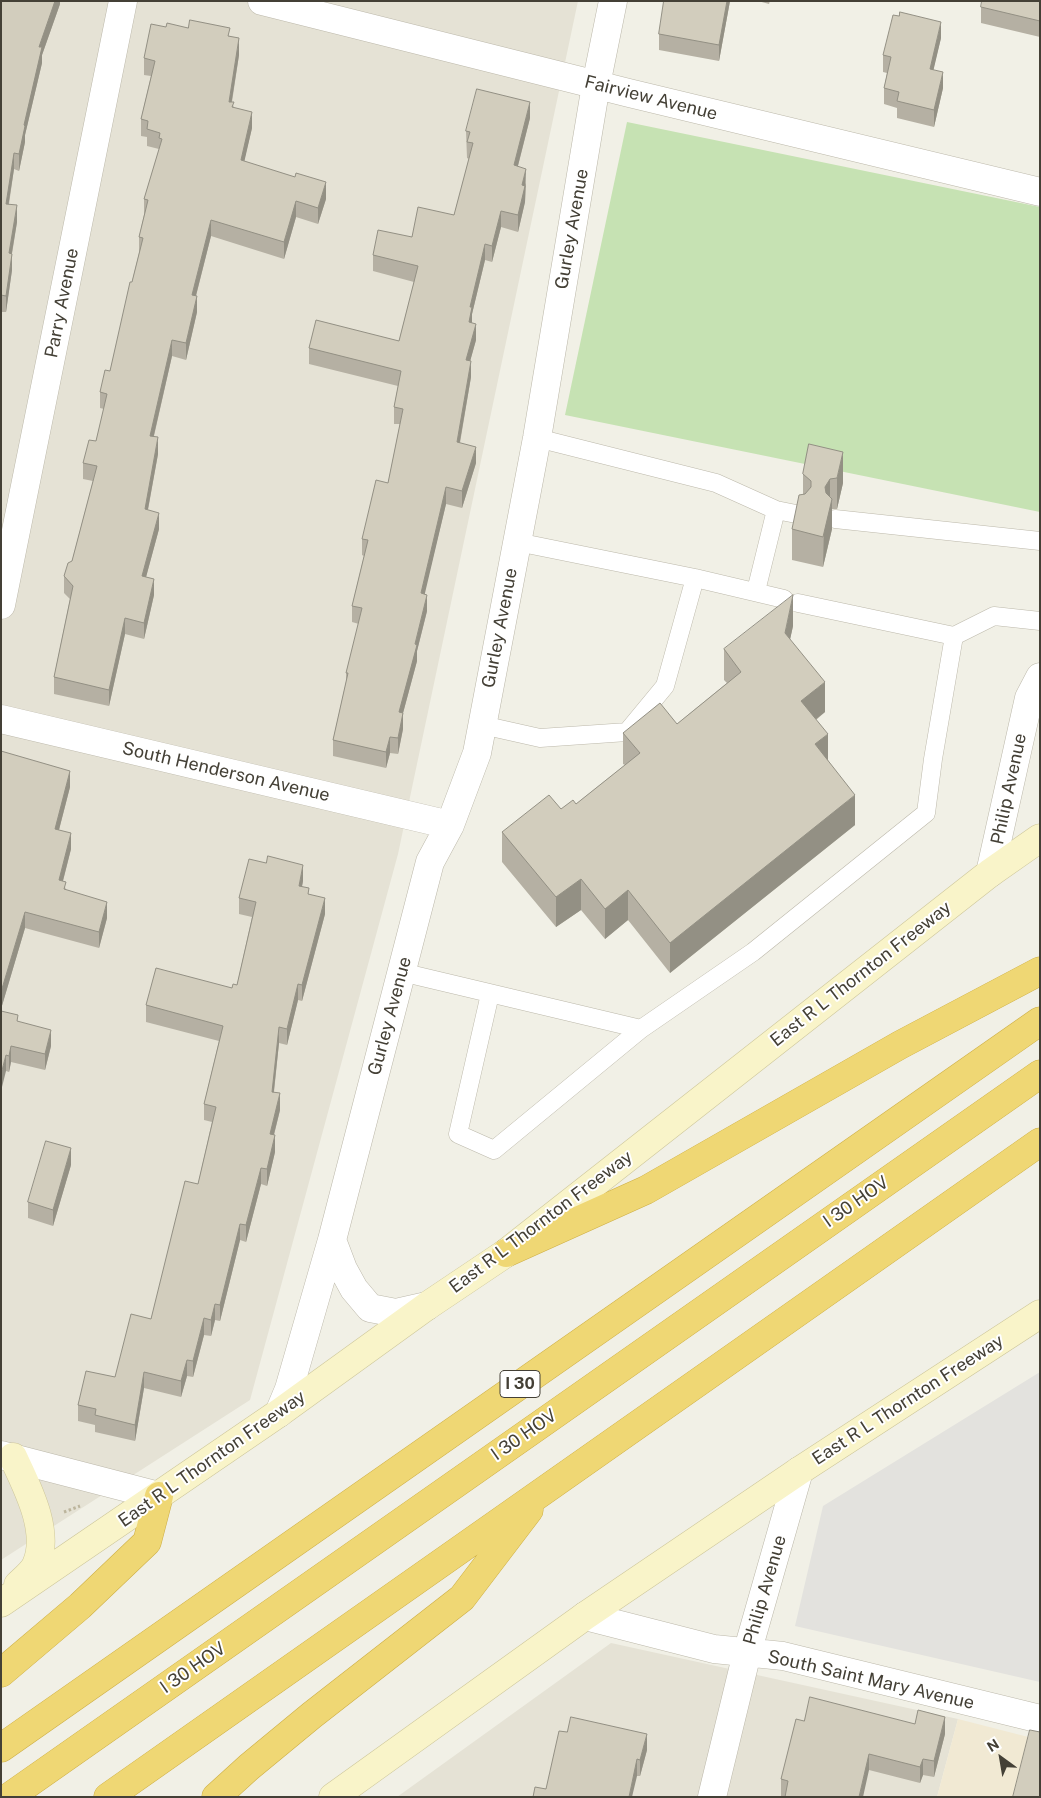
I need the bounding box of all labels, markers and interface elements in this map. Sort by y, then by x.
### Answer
street label: Fairview Avenue [582,71,720,125]
street label: Gurley Avenue [551,167,593,291]
street label: Parry Avenue [41,246,83,360]
street label: Gurley Avenue [478,566,522,690]
street label: Philip Avenue [987,731,1031,847]
street label: South Henderson Avenue [120,738,332,806]
street label: East R L Thornton Freeway [766,897,956,1051]
street label: Gurley Avenue [364,954,416,1078]
street label: East R L Thornton Freeway [445,1146,637,1298]
street label: I 30 HOV [819,1172,893,1232]
street label: East R L Thornton Freeway [808,1330,1008,1470]
road number: I 30 [500,1370,540,1398]
street label: East R L Thornton Freeway [114,1386,310,1532]
street label: I 30 HOV [487,1405,561,1465]
street label: Philip Avenue [739,1533,791,1647]
street label: I 30 HOV [156,1638,230,1698]
street label: South Saint Mary Avenue [766,1646,976,1714]
north arrow [976,1733,1026,1783]
text: N [984,1736,1002,1755]

